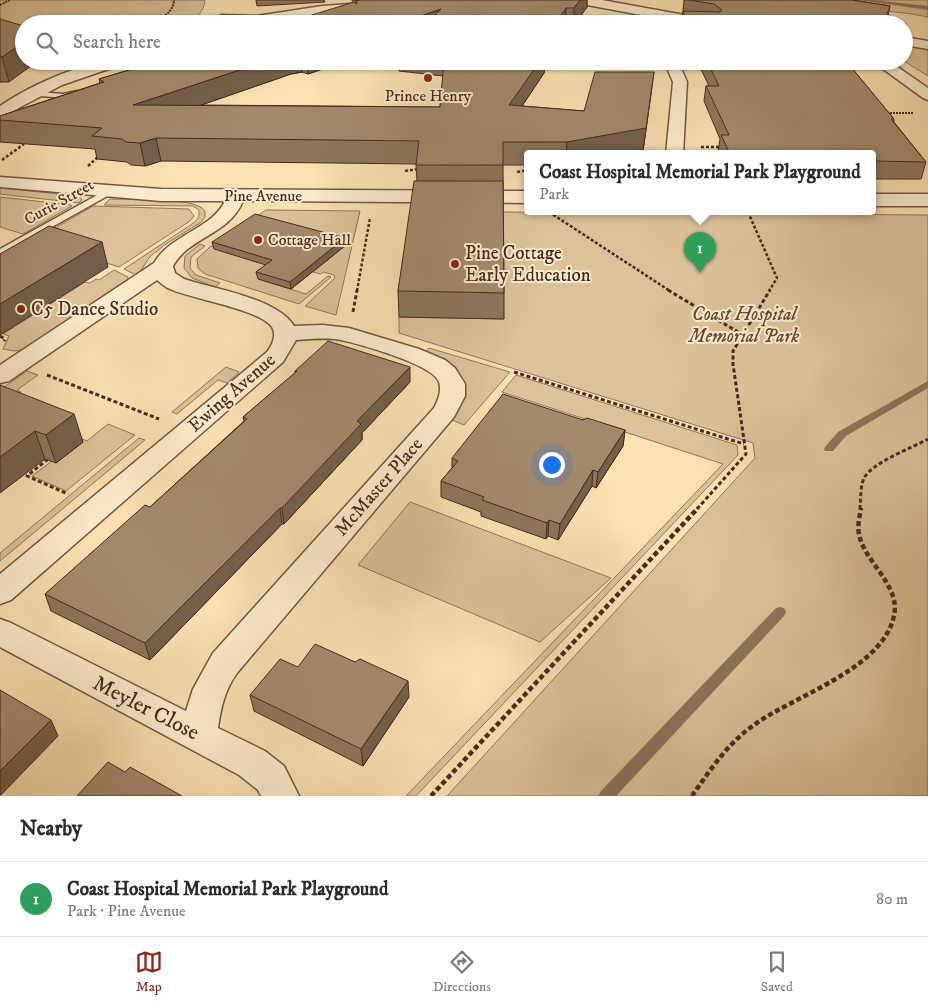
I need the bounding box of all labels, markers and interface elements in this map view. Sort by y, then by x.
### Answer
search box [15,15,913,70]
icon: search [33,29,61,57]
text: Search here [73,31,161,54]
marker: Prince Henry [422,72,434,84]
place label: Prince Henry [385,86,472,106]
popup [524,150,876,215]
text: Coast Hospital Memorial Park Playground [539,161,861,184]
street label: Curie Street [21,175,97,229]
text: Park [539,184,569,204]
street label: Pine Avenue [224,186,302,206]
place label: Cottage Hall [268,230,351,250]
pin: 1 [684,232,716,273]
marker: Cottage Hall [252,234,264,246]
place label: Pine Cottage Early Education [465,242,591,287]
marker: Pine Cottage Early Education [449,258,461,270]
place label: C5 Dance Studio [31,298,158,321]
marker: C5 Dance Studio [15,303,27,315]
park label: Coast Hospital Memorial Park [687,303,799,348]
street label: Ewing Avenue [184,349,280,437]
street label: McMaster Place [330,433,428,541]
your location [539,452,565,478]
street label: Meyler Close [88,670,204,746]
text: Nearby [20,816,82,842]
text: Coast Hospital Memorial Park Playground [67,878,388,901]
text: 1 [33,889,39,909]
text: 80 m [876,889,908,909]
text: Park · Pine Avenue [67,901,186,921]
tab: Map [135,948,163,996]
tab: Directions [433,948,491,996]
tab: Saved [761,948,793,996]

